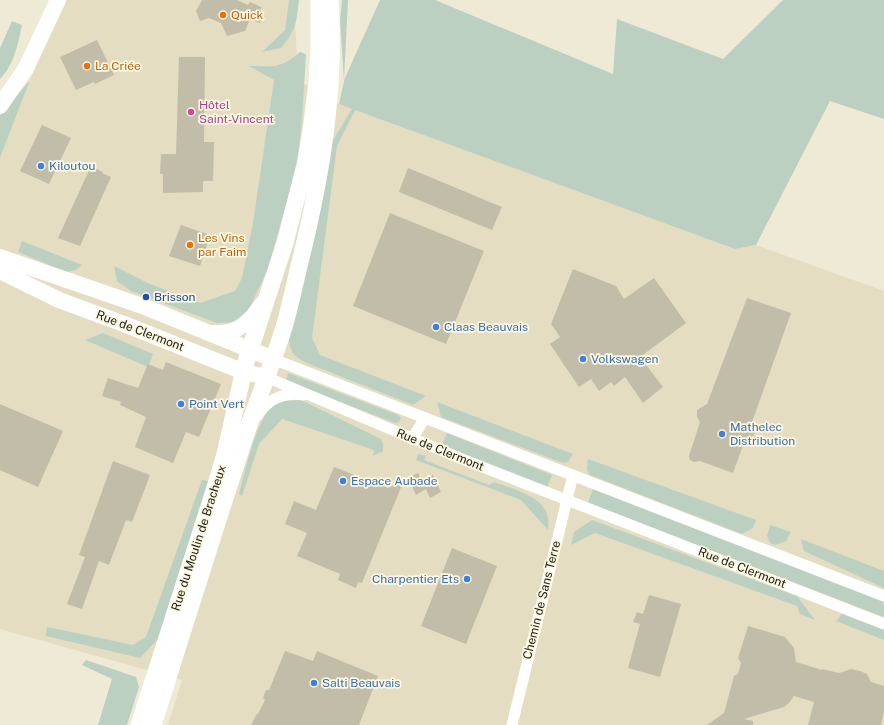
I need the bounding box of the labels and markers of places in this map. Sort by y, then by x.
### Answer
place label: Quick [231,8,263,22]
marker: Quick [218,10,228,20]
place label: La Criée [95,59,141,73]
marker: La Criée [82,61,92,71]
place label: Hôtel Saint-Vincent [199,98,274,126]
marker: Hôtel Saint-Vincent [186,107,196,117]
place label: Kiloutou [49,159,96,173]
marker: Kiloutou [36,161,46,171]
place label: Les Vins par Faim [198,231,246,259]
marker: Les Vins par Faim [185,240,195,250]
place label: Brisson [154,290,196,304]
marker: Brisson [141,292,151,302]
place label: Claas Beauvais [444,320,528,334]
marker: Claas Beauvais [431,322,441,332]
place label: Volkswagen [591,352,658,366]
marker: Volkswagen [578,354,588,364]
place label: Point Vert [189,397,244,411]
marker: Point Vert [176,399,186,409]
place label: Mathelec Distribution [730,420,795,448]
marker: Mathelec Distribution [717,429,727,439]
place label: Espace Aubade [351,474,437,488]
marker: Espace Aubade [338,476,348,486]
place label: Charpentier Ets [372,572,459,586]
marker: Charpentier Ets [462,574,472,584]
place label: Salti Beauvais [322,676,400,690]
marker: Salti Beauvais [309,678,319,688]

